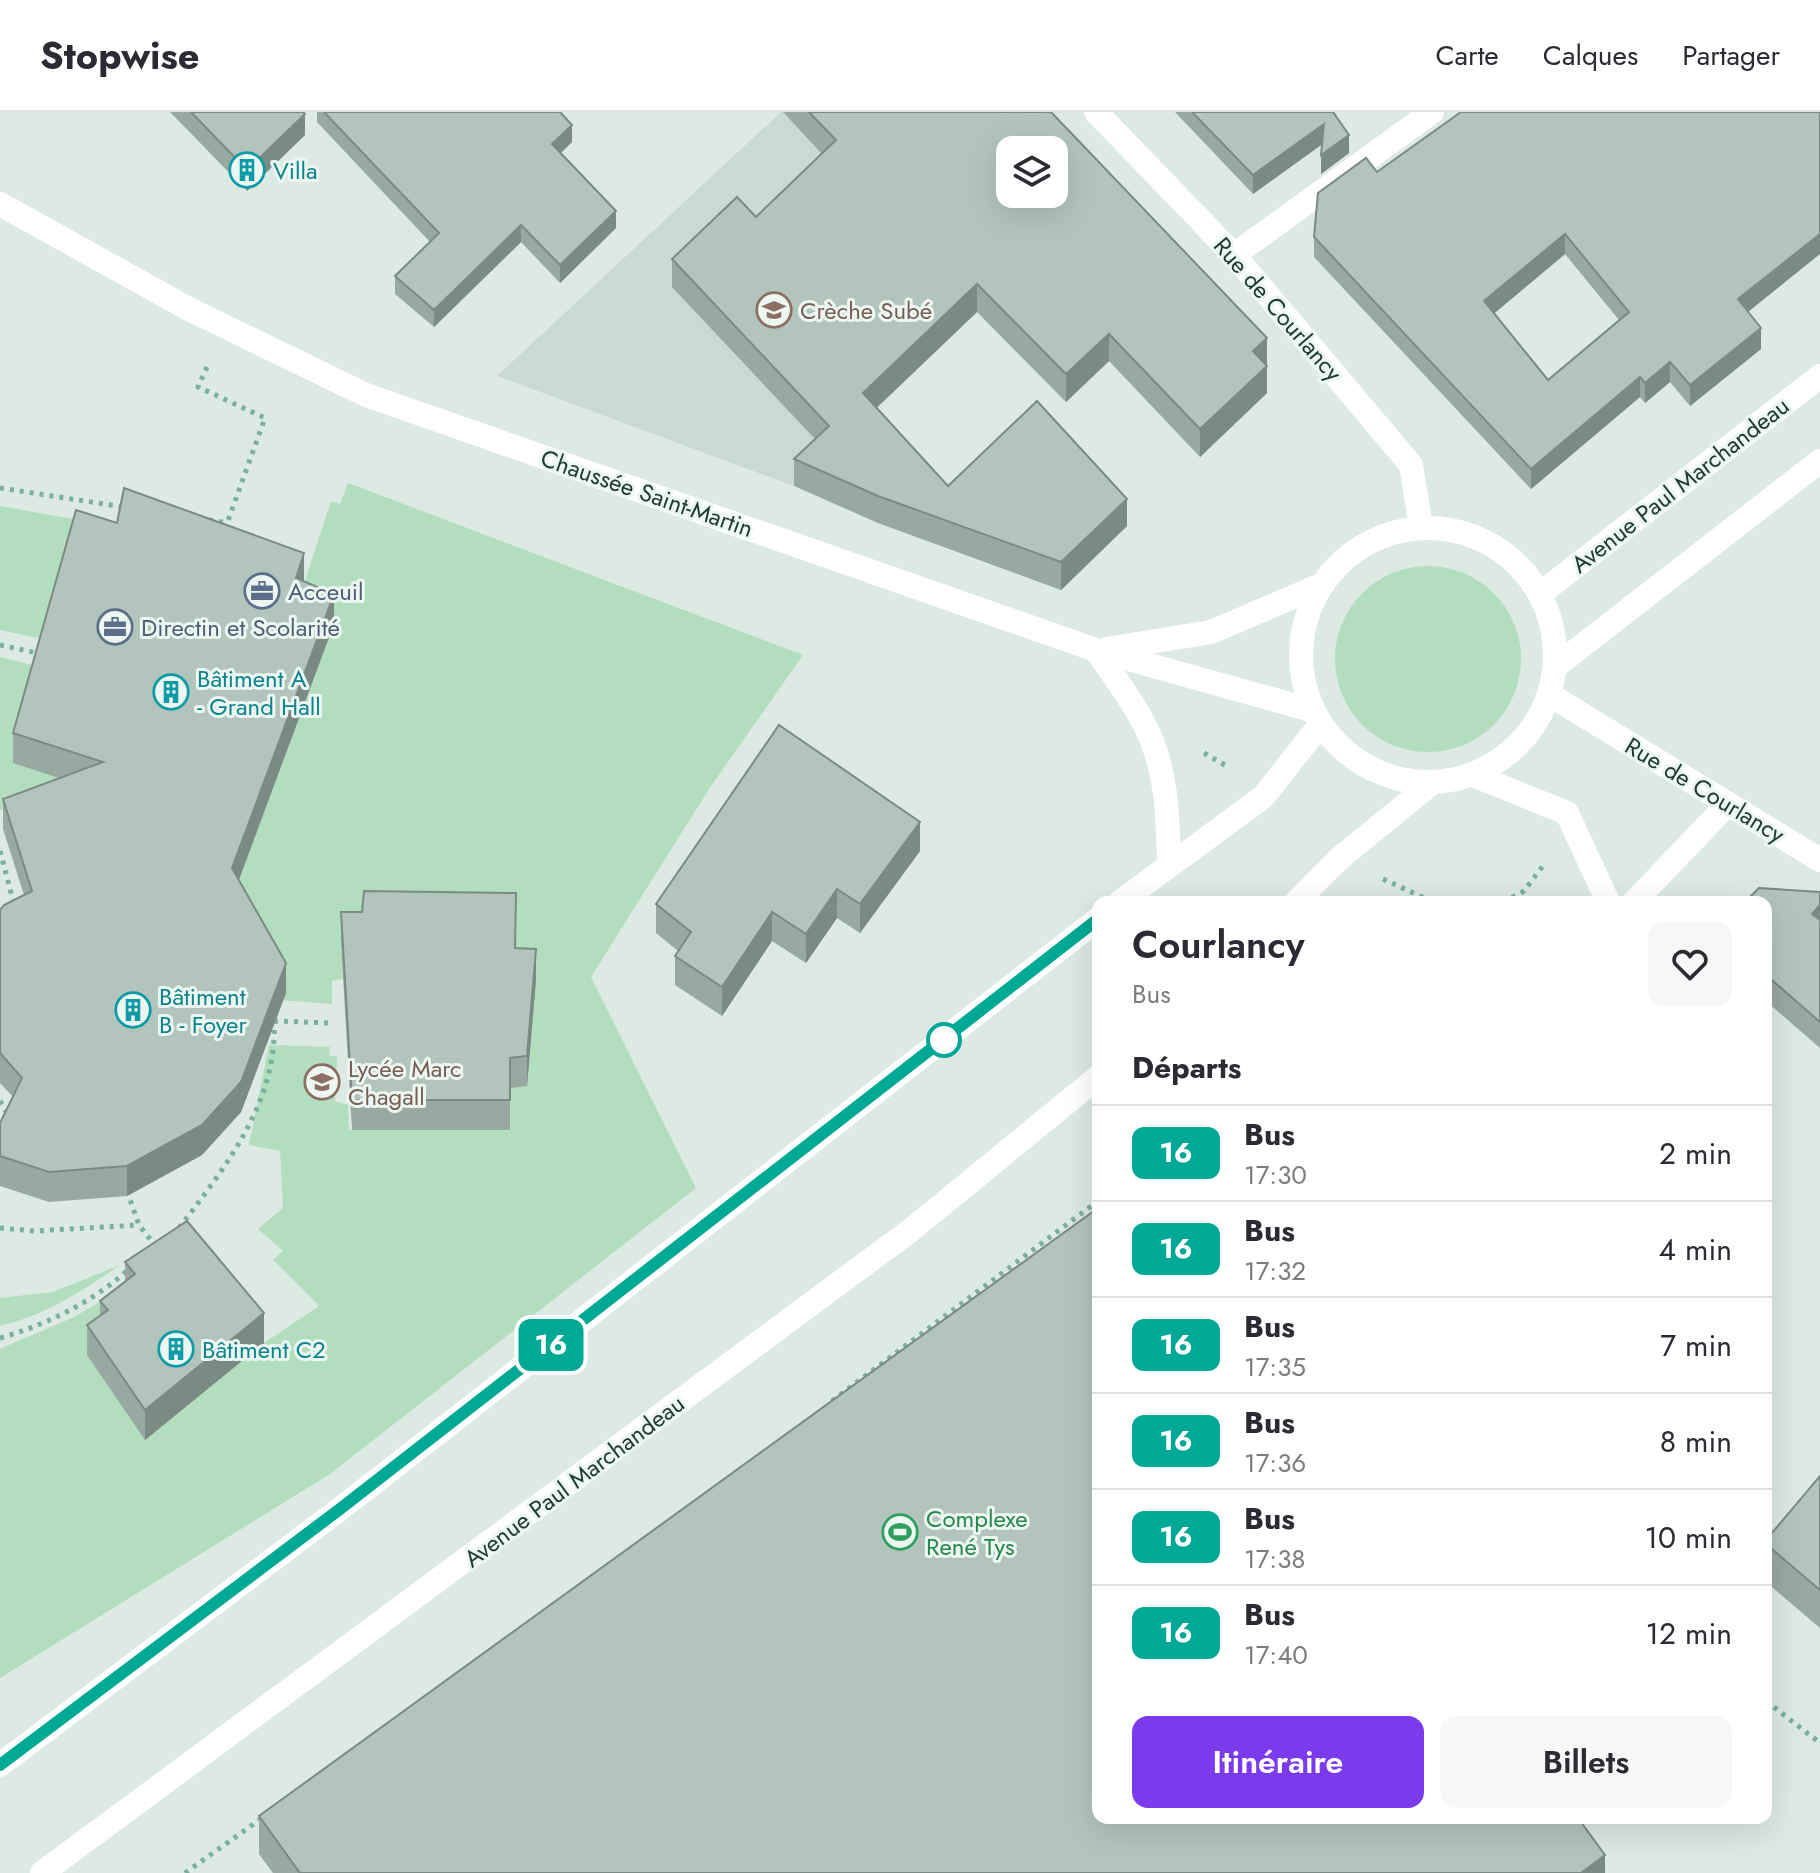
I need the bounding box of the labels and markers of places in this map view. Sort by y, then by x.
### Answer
building icon: Villa [228,151,266,189]
place label: Villa [273,153,318,188]
school or university icon: Crèche Subé [755,291,793,329]
place label: Crèche Subé [800,293,932,328]
office icon: Acceuil [243,572,281,610]
place label: Acceuil [288,574,364,609]
office icon: Directin et Scolarité [96,608,134,646]
place label: Directin et Scolarité [141,610,340,645]
place label: Bâtiment A - Grand Hall [197,661,321,724]
building icon: Bâtiment A - Grand Hall [152,673,190,711]
place label: Bâtiment B - Foyer [159,979,247,1042]
building icon: Bâtiment B - Foyer [114,991,152,1029]
unlabelled marker [927,1023,961,1057]
place label: Lycée Marc Chagall [348,1051,462,1114]
school or university icon: Lycée Marc Chagall [303,1063,341,1101]
building icon: Bâtiment C2 [157,1330,195,1368]
place label: Bâtiment C2 [202,1332,326,1367]
place label: Complexe René Tys [926,1501,1028,1564]
sports icon: Complexe René Tys [881,1513,919,1551]

